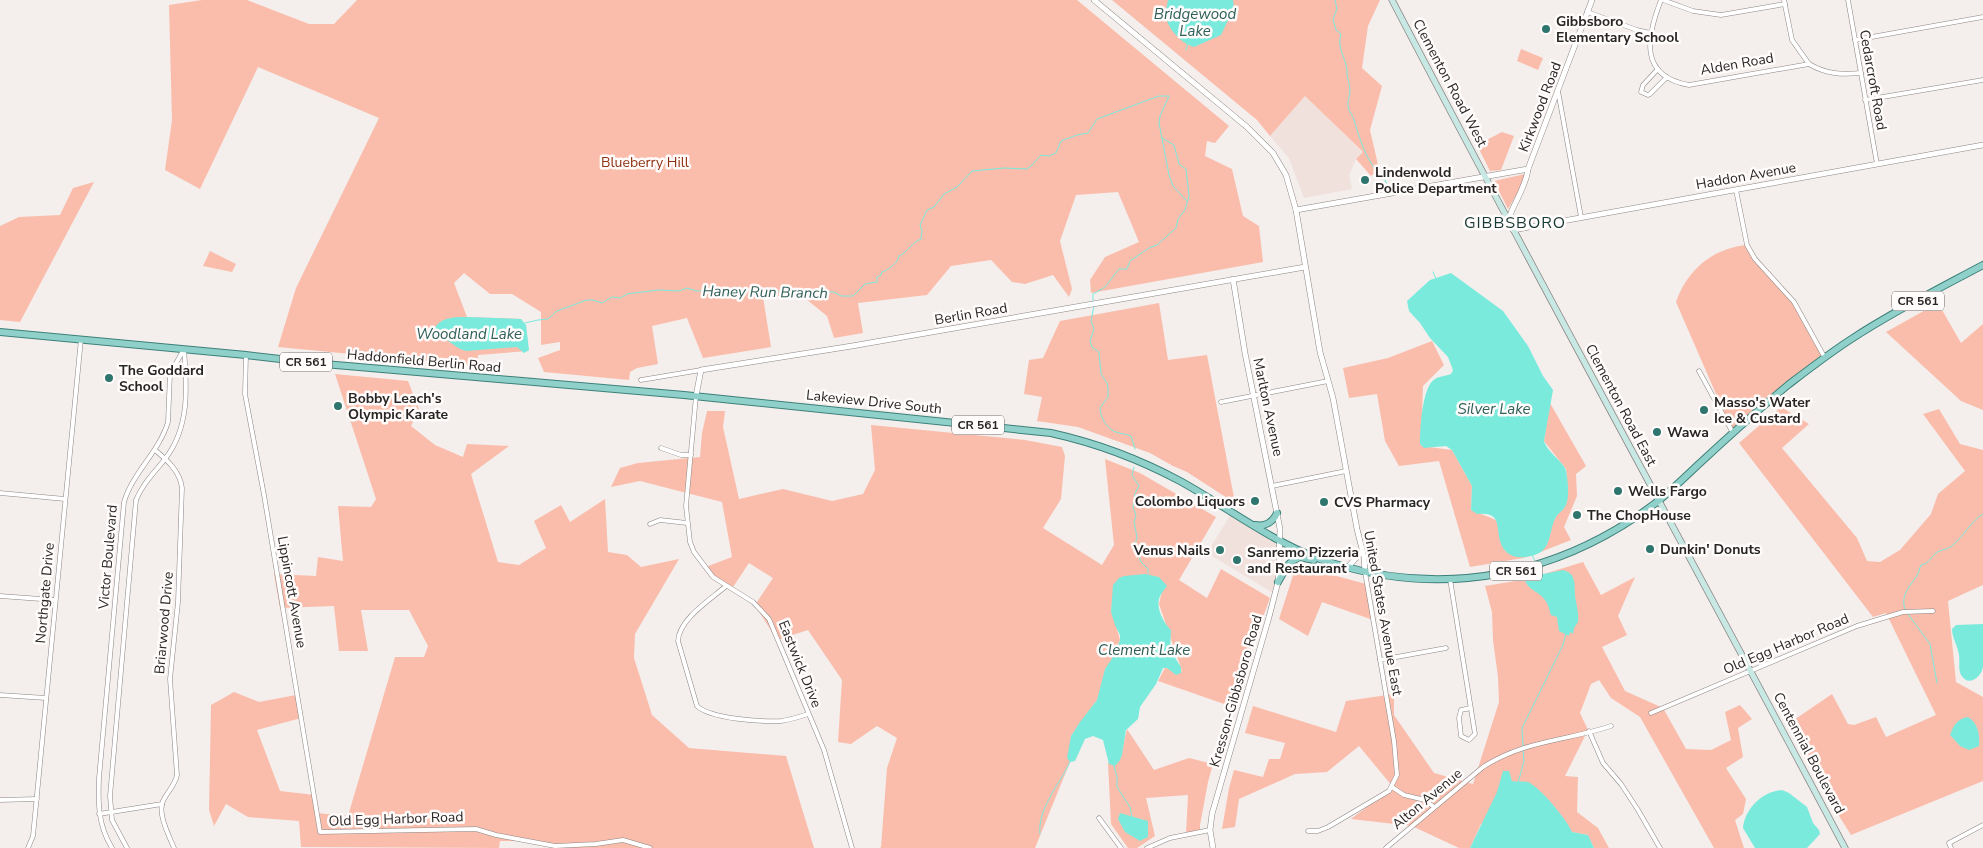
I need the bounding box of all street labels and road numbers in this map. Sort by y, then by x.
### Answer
street label: Clementon Road West [1408,16,1492,150]
street label: Cedarcroft Road [1855,28,1891,132]
street label: Alden Road [1699,48,1775,80]
street label: Kirkwood Road [1514,59,1566,155]
street label: Haddon Avenue [1694,158,1798,194]
road number: CR 561 [1892,292,1944,310]
street label: Berlin Road [933,298,1009,330]
street label: Clementon Road East [1581,341,1661,469]
street label: Haddonfield Berlin Road [346,345,502,377]
road number: CR 561 [280,352,332,372]
street label: Marlton Avenue [1248,356,1288,458]
street label: Lakeview Drive South [805,385,943,419]
road number: CR 561 [952,416,1004,434]
street label: Victor Boulevard [94,504,122,611]
street label: United States Avenue East [1359,529,1407,697]
street label: Lippincott Avenue [273,535,311,649]
street label: Northgate Drive [31,542,59,644]
road number: CR 561 [1490,562,1542,580]
street label: Briarwood Drive [150,571,178,675]
street label: Old Egg Harbor Road [1720,609,1852,679]
street label: Kresson-Gibbsboro Road [1205,613,1267,769]
street label: Eastwick Drive [774,618,826,710]
street label: Centennial Boulevard [1769,689,1849,817]
street label: Alton Avenue [1388,764,1466,834]
street label: Old Egg Harbor Road [328,807,464,831]

